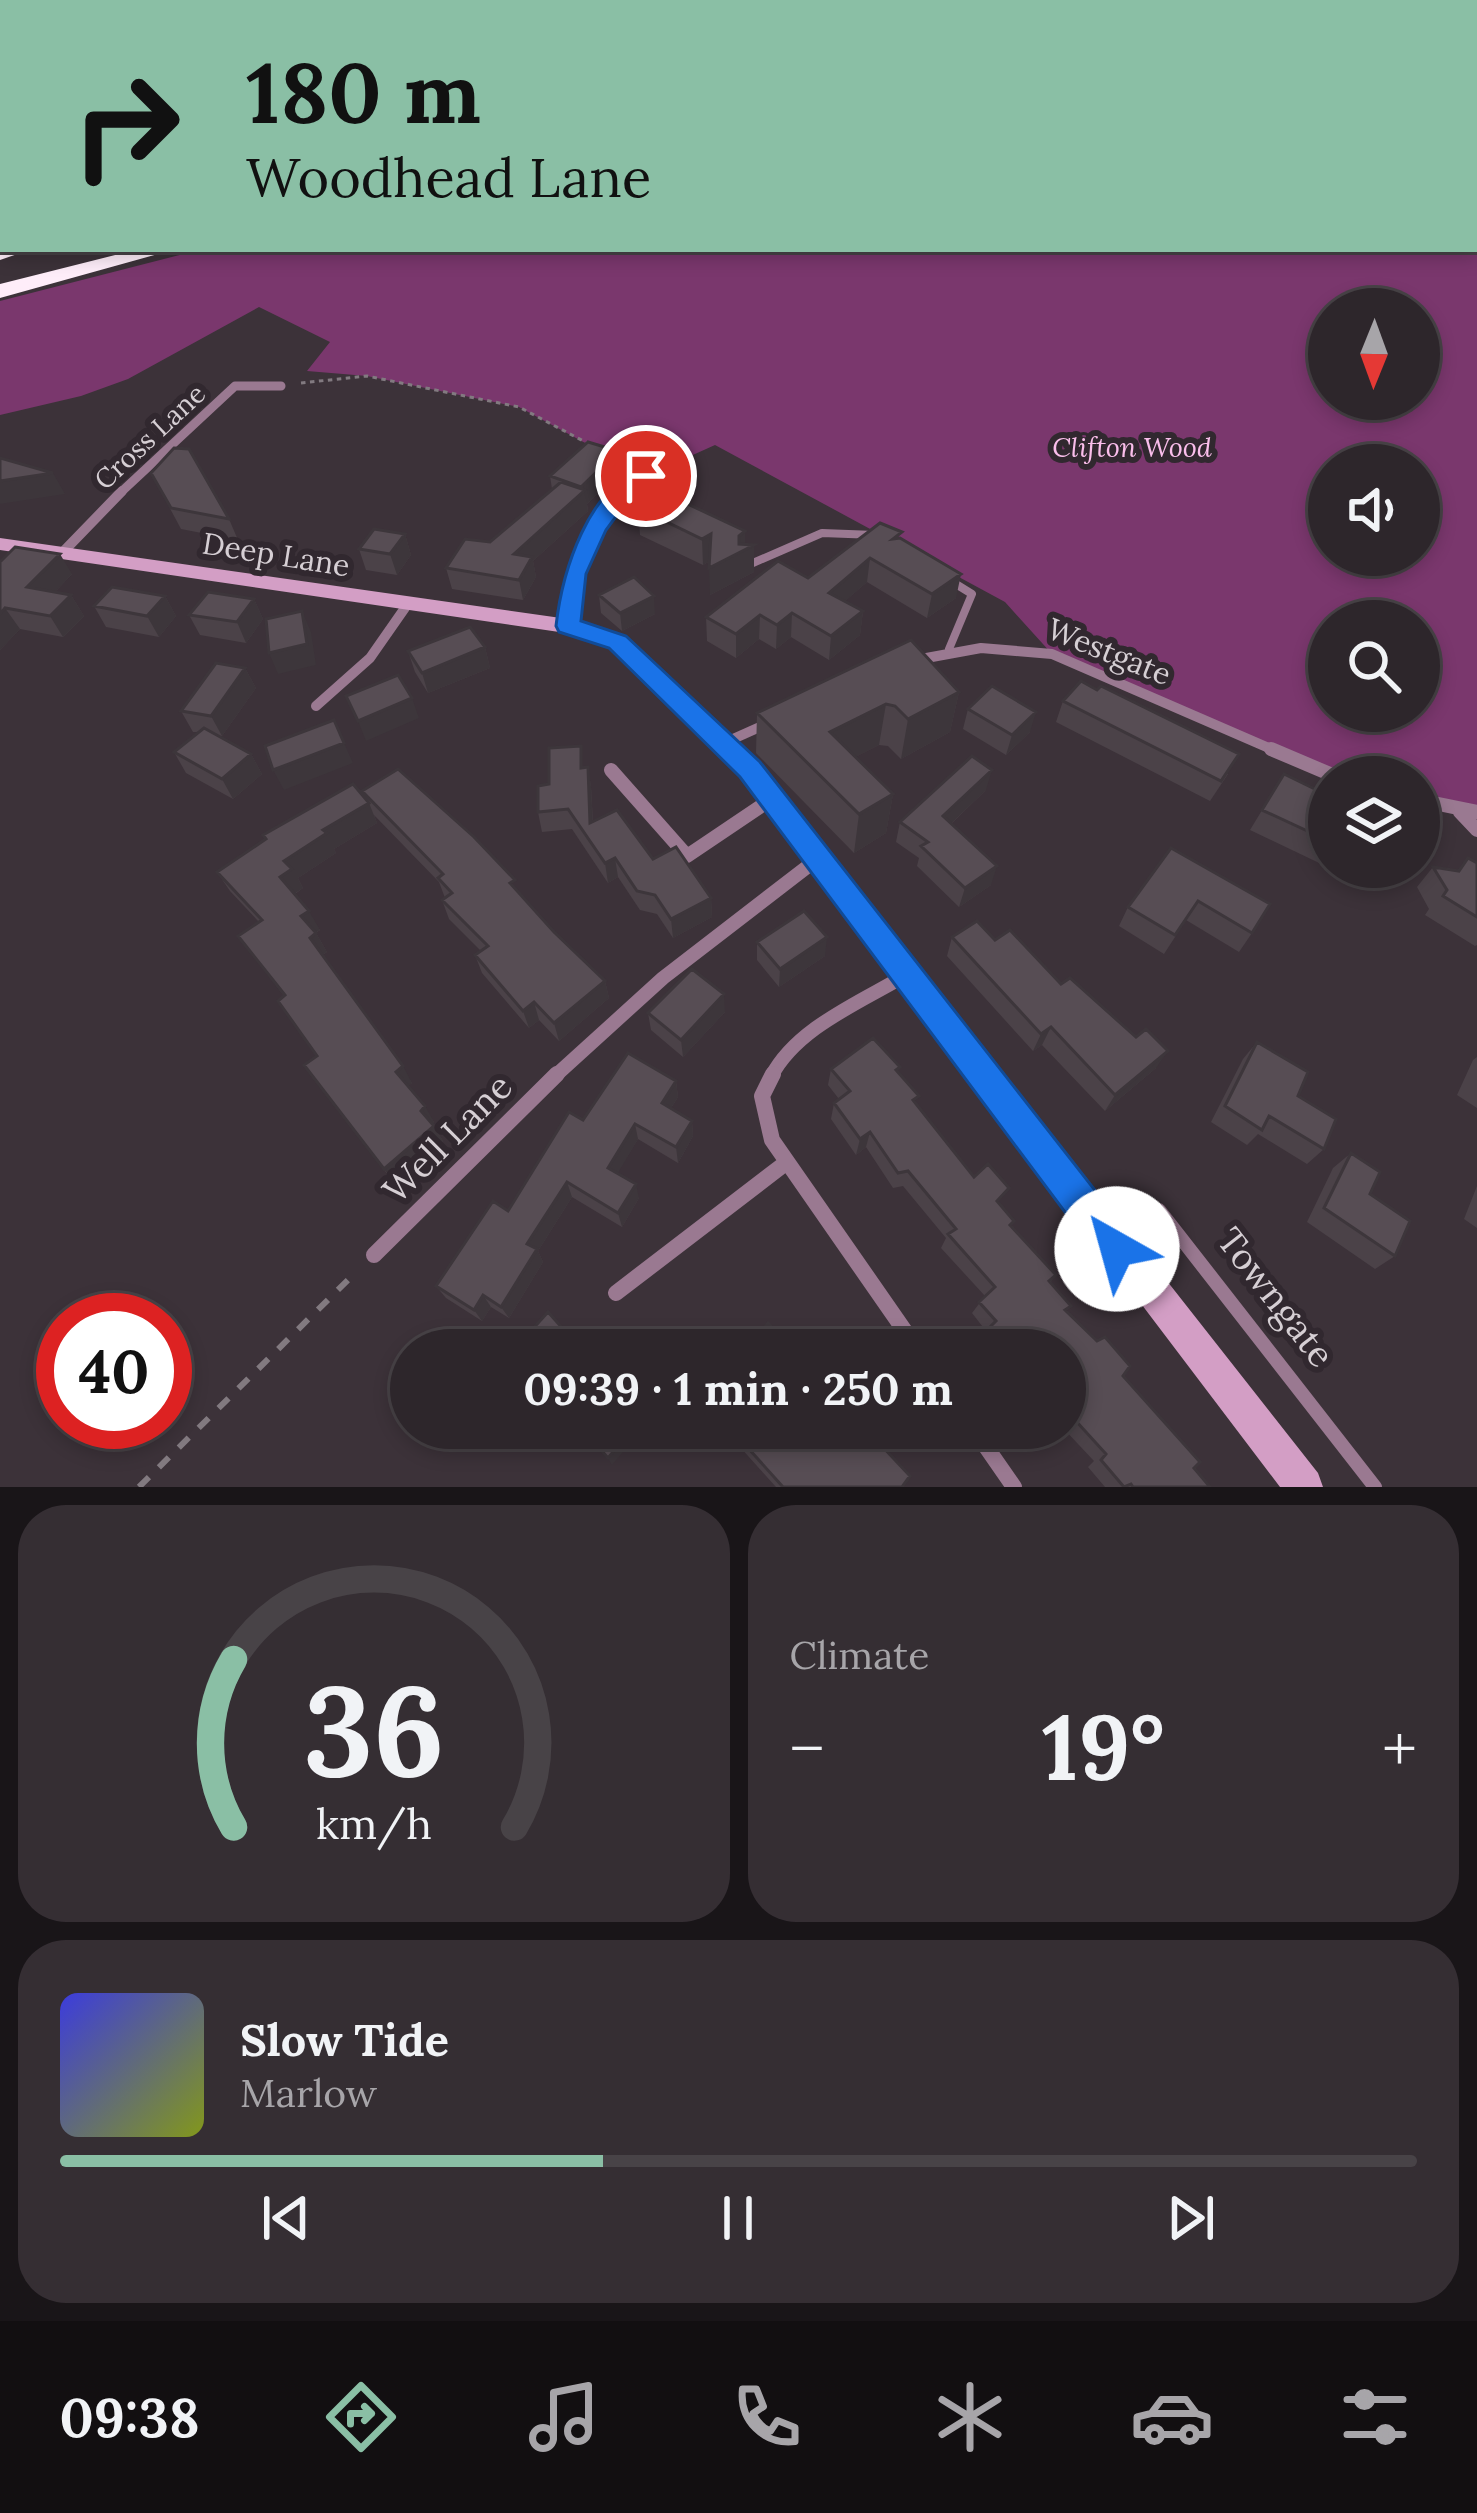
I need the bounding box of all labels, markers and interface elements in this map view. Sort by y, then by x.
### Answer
text: 180 m [246,38,481,146]
icon: right [48,48,204,204]
text: Woodhead Lane [246,143,651,212]
north arrow [1308,288,1440,420]
map controls [1308,288,1440,888]
street label: Cross Lane [87,376,212,496]
pin [595,425,697,527]
park label: Clifton Wood [1052,430,1212,464]
icon: arrive [613,443,679,509]
button: sound [1308,444,1440,576]
street label: Deep Lane [200,524,352,584]
button: search [1308,600,1440,732]
street label: Westgate [1042,609,1177,694]
button: layers [1308,756,1440,888]
street label: Well Lane [373,1064,521,1212]
position arrow [1054,1186,1180,1312]
street label: Towngate [1207,1218,1345,1376]
speed limit sign: 40 [36,1293,192,1449]
text: 09:39 · 1 min · 250 m [523,1360,953,1417]
text: Climate [790,1630,929,1680]
text: 36 [303,1650,445,1810]
text: 19° [1042,1689,1165,1805]
text: − [790,1706,824,1790]
text: + [1382,1706,1417,1790]
text: km/h [316,1795,432,1850]
text: Slow Tide [240,2011,449,2068]
text: Marlow [240,2068,377,2118]
icon: previous [253,2185,319,2251]
icon: pause [705,2185,771,2251]
icon: next [1158,2185,1224,2251]
icon: directions [319,2375,403,2459]
icon: music [522,2375,606,2459]
icon: phone [725,2375,809,2459]
icon: climate [928,2375,1012,2459]
icon: car [1130,2375,1214,2459]
icon: filters [1333,2375,1417,2459]
text: 09:38 [59,2383,200,2452]

